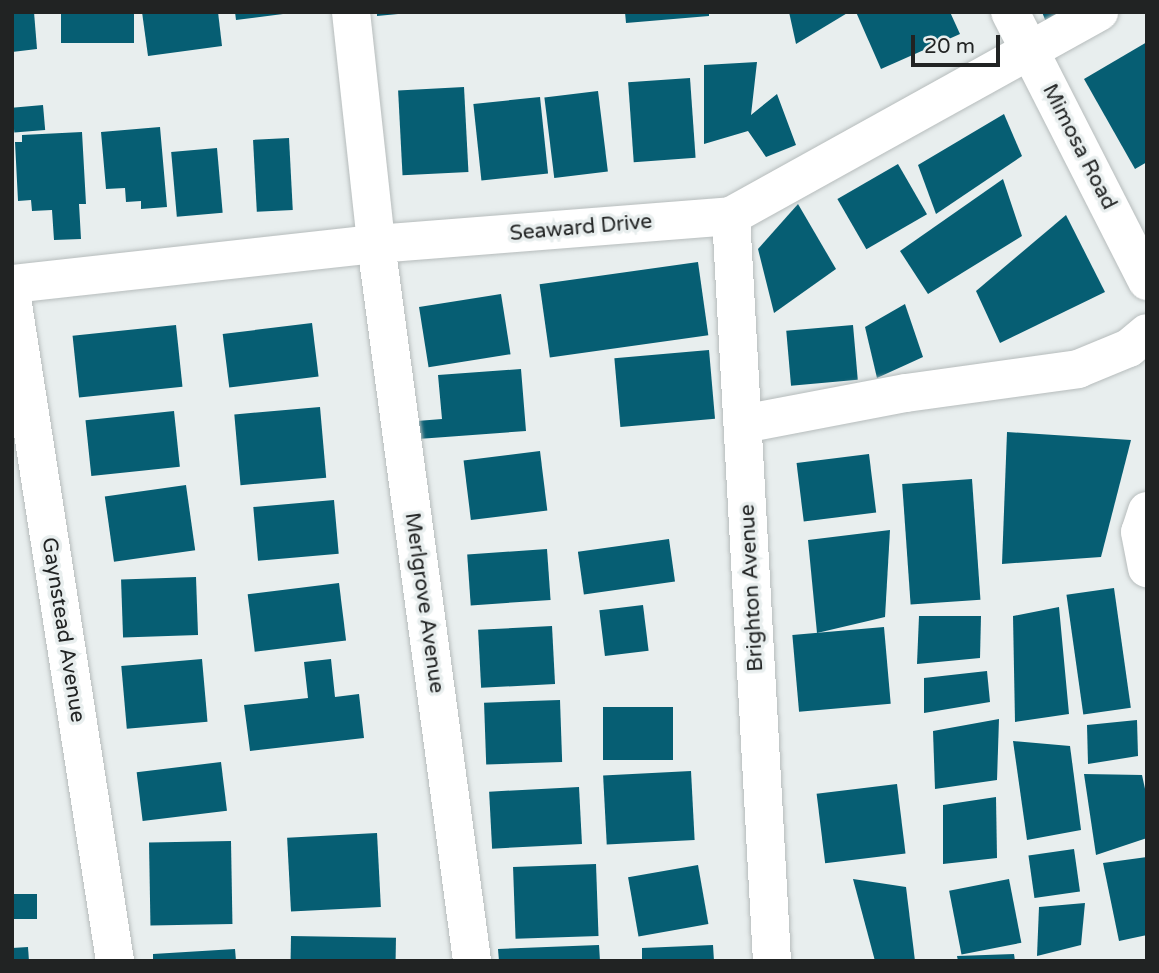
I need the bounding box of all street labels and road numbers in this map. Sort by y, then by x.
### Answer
street label: Mimosa Road [1037,80,1121,214]
street label: Seaward Drive [509,209,653,247]
street label: Brighton Avenue [735,504,769,672]
street label: Merlgrove Avenue [399,511,449,695]
street label: Gaynstead Avenue [36,536,90,724]

